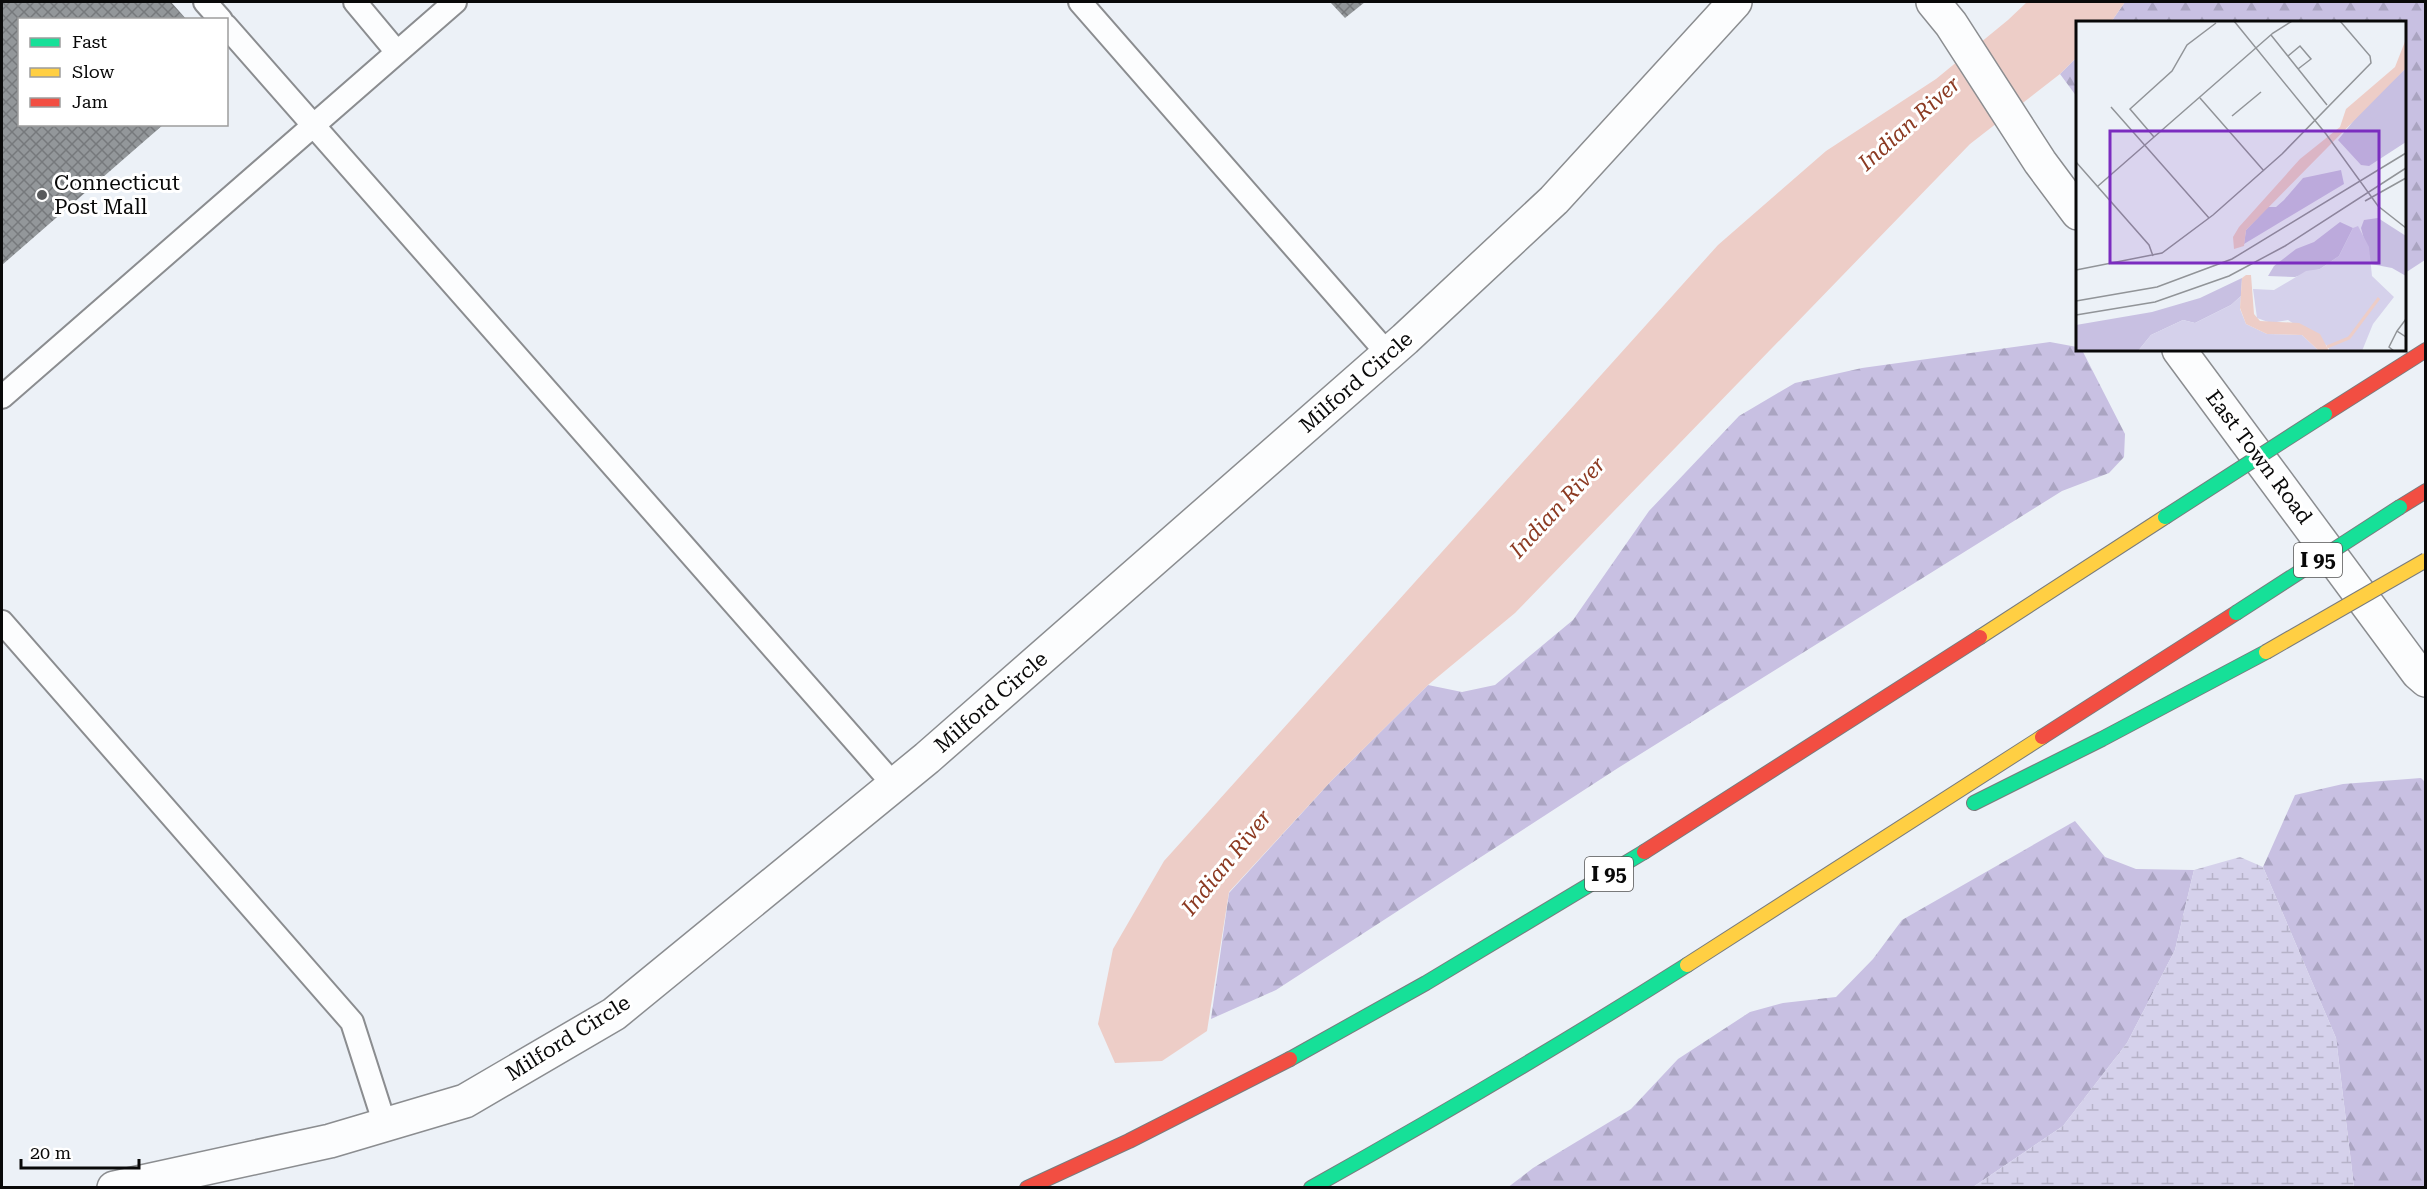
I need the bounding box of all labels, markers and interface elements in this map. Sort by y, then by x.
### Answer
legend [18,18,228,126]
inset map [2076,21,2406,351]
text: Fast [72,31,107,52]
text: Slow [72,61,114,82]
water label: Indian River [1853,71,1965,176]
text: Jam [72,91,108,112]
place label: Connecticut Post Mall [54,171,180,219]
marker: Connecticut Post Mall [35,188,49,202]
street label: Milford Circle [1295,327,1417,437]
street label: East Town Road [2201,385,2317,529]
water label: Indian River [1504,452,1610,563]
road number: I 95 [2294,543,2342,577]
street label: Milford Circle [930,647,1052,757]
water label: Indian River [1176,805,1276,921]
road number: I 95 [1585,857,1633,891]
street label: Milford Circle [502,990,634,1086]
scale bar [21,1132,140,1170]
text: 20 m [30,1142,71,1163]

